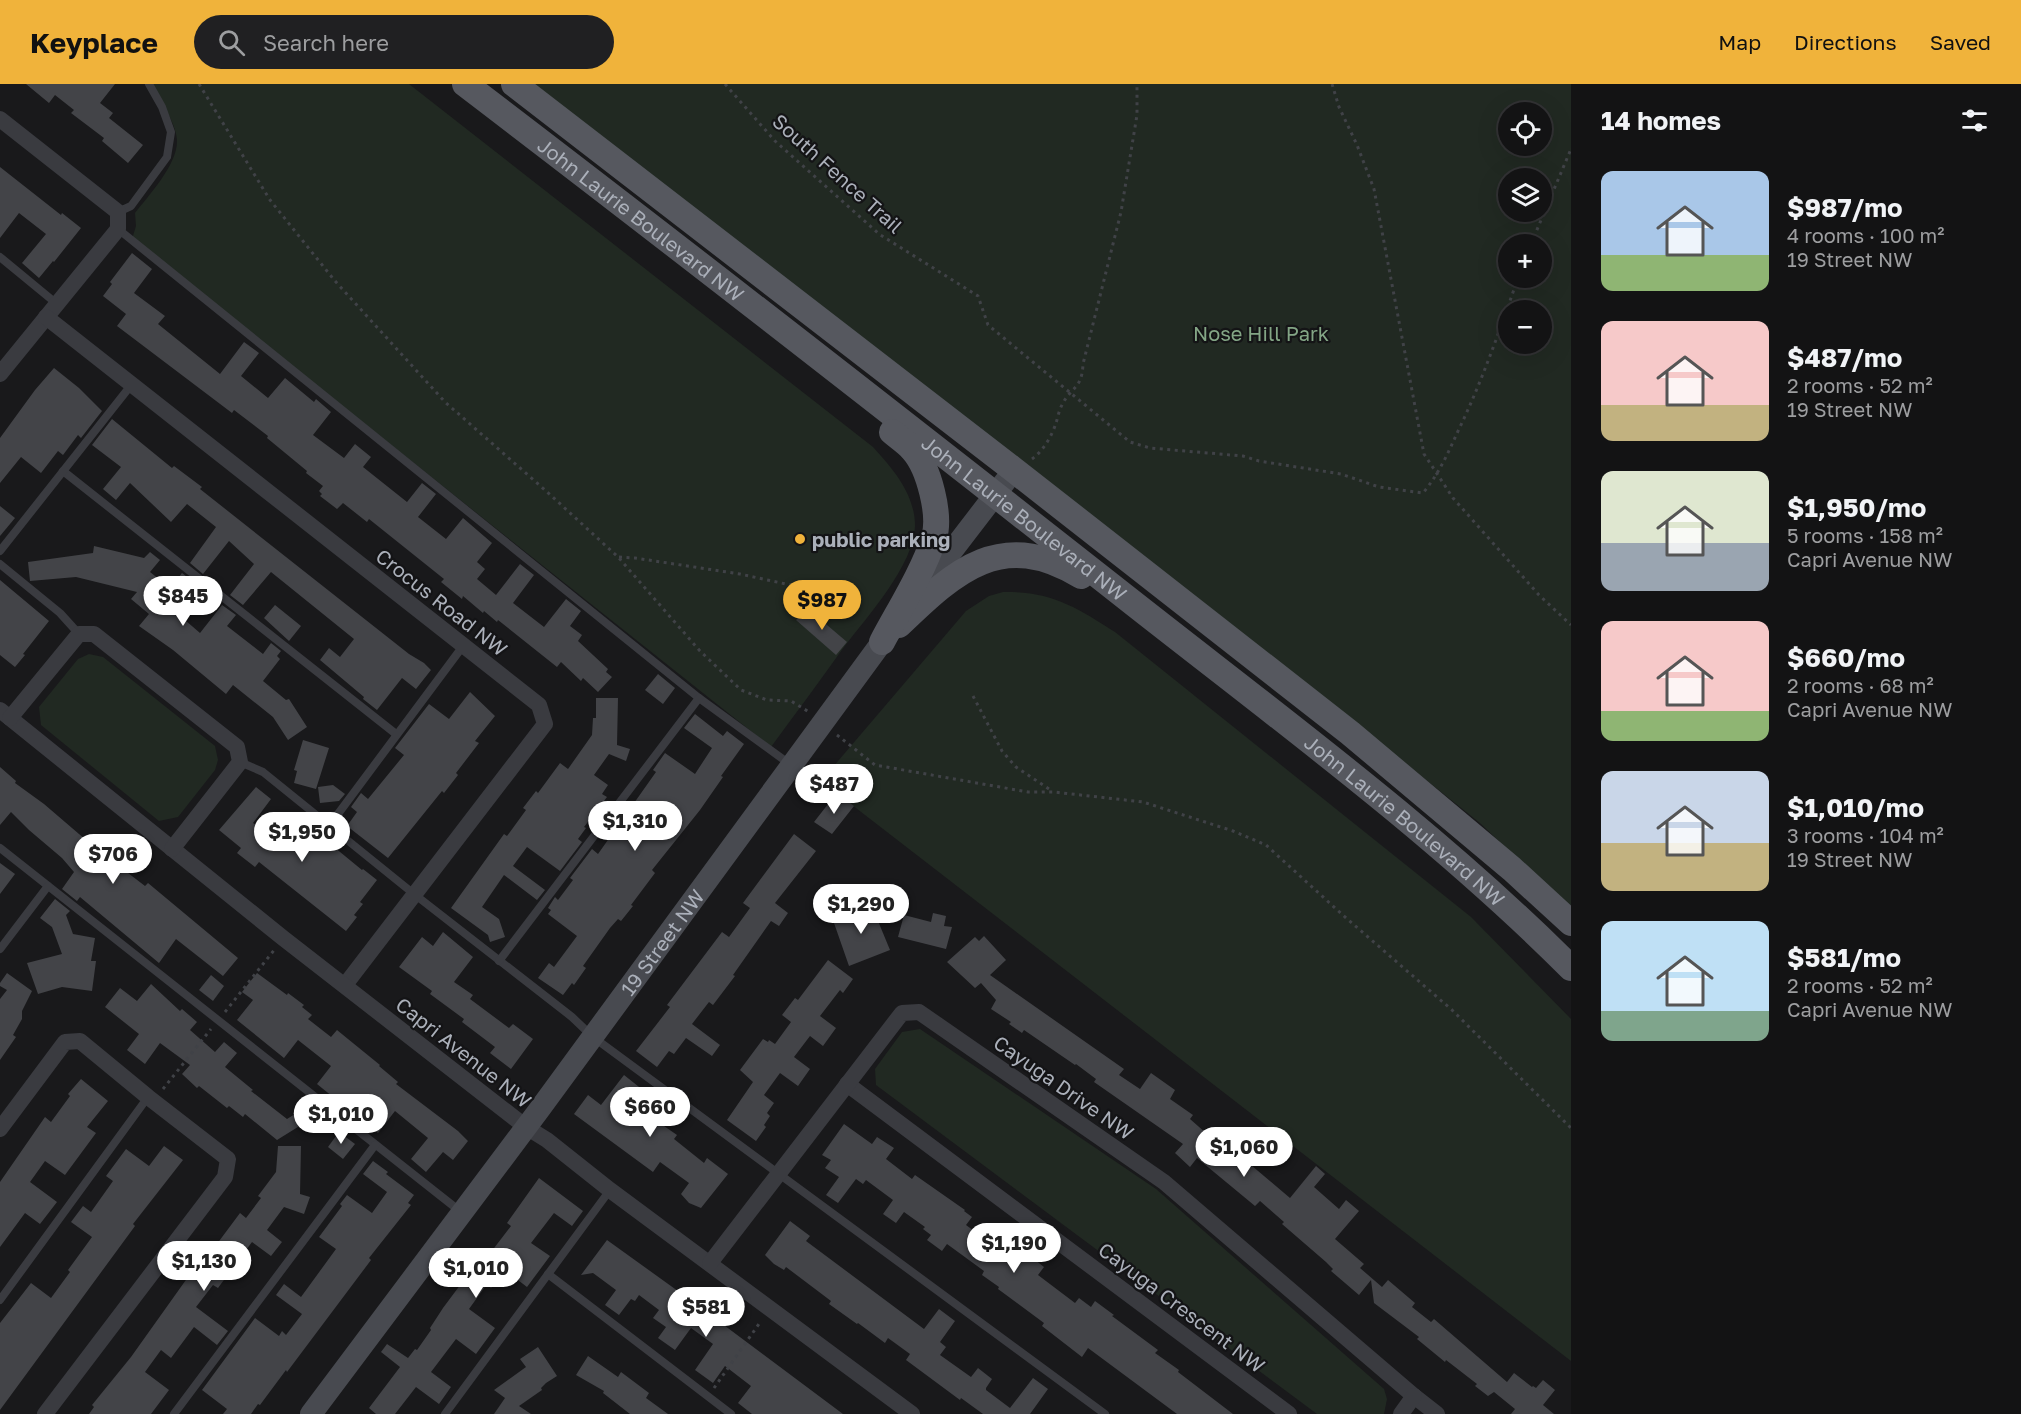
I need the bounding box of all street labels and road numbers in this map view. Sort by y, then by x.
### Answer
street label: South Fence Trail [768,108,908,238]
street label: John Laurie Boulevard NW [533,132,749,306]
street label: John Laurie Boulevard NW [917,430,1132,606]
street label: Crocus Road NW [371,543,513,661]
street label: John Laurie Boulevard NW [1300,730,1510,911]
street label: 19 Street NW [615,885,709,1000]
street label: Capri Avenue NW [391,992,537,1112]
street label: Cayuga Drive NW [989,1030,1139,1144]
street label: Cayuga Crescent NW [1094,1237,1270,1377]

